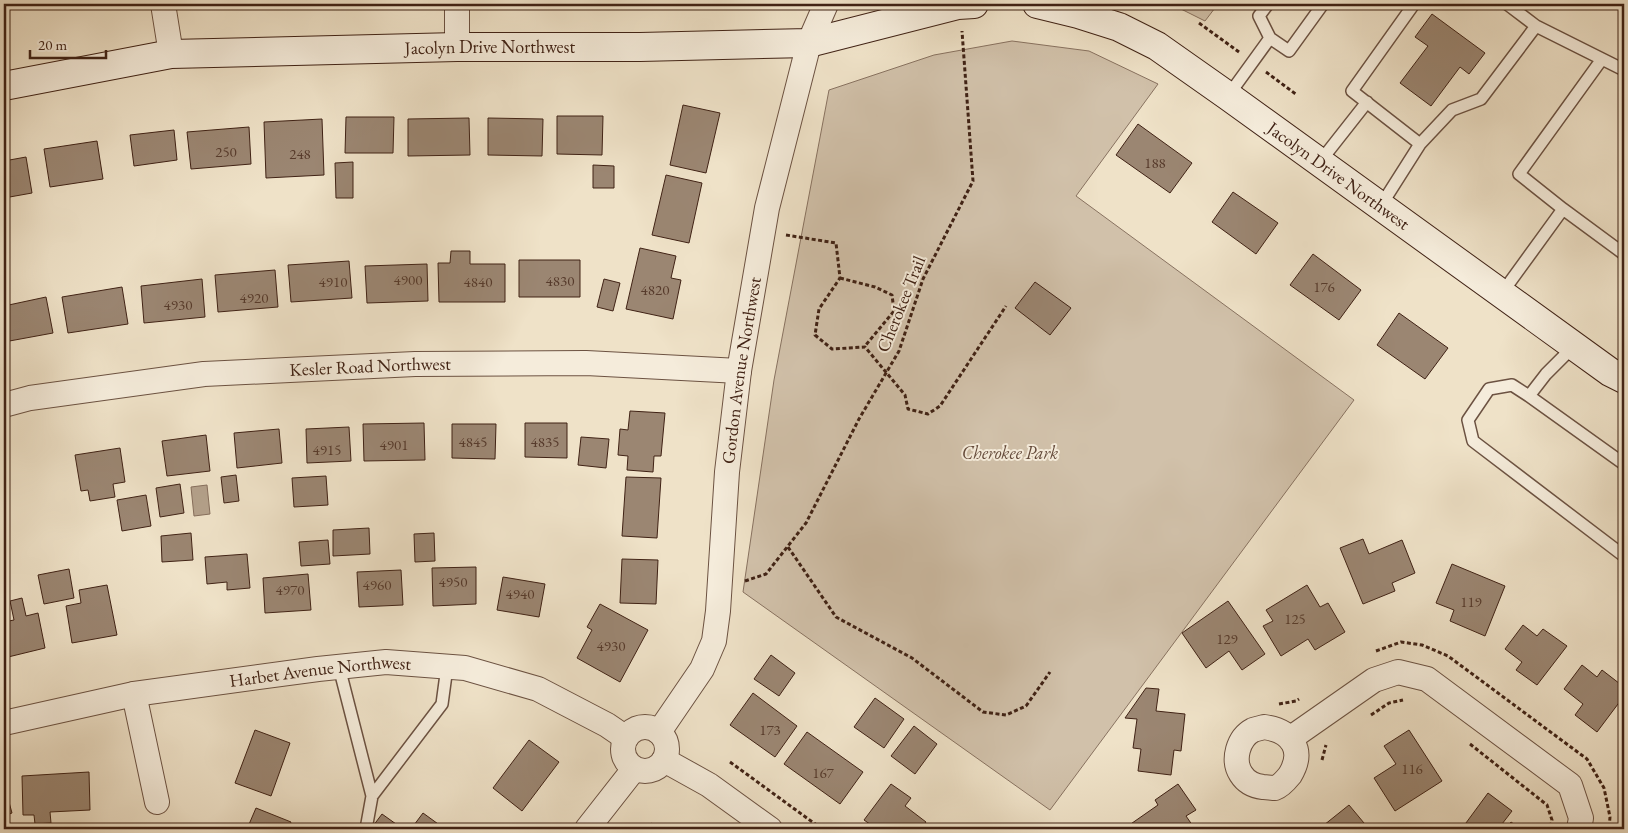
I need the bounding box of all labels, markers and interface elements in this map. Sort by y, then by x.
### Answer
scale bar [30,28,106,60]
text: 20 m [38,35,67,54]
street label: Jacolyn Drive Northwest [402,35,575,59]
street label: Jacolyn Drive Northwest [1261,115,1415,235]
house number: 250 [215,142,237,161]
house number: 248 [289,144,311,163]
house number: 188 [1144,153,1166,172]
street label: Cherokee Trail [871,252,930,355]
house number: 4900 [394,270,422,289]
house number: 4830 [546,271,574,290]
house number: 4910 [319,272,347,291]
house number: 4840 [464,272,492,291]
street label: Gordon Avenue Northwest [716,275,766,465]
house number: 176 [1313,277,1335,296]
house number: 4820 [641,280,669,299]
house number: 4920 [240,288,268,307]
house number: 4930 [164,295,192,314]
street label: Kesler Road Northwest [289,352,451,381]
house number: 4845 [459,432,487,451]
house number: 4835 [531,432,559,451]
house number: 4901 [380,435,408,454]
house number: 4915 [313,440,341,459]
park label: Cherokee Park [962,441,1058,464]
house number: 4950 [439,572,467,591]
house number: 4960 [363,575,391,594]
house number: 4970 [276,580,304,599]
house number: 4940 [506,584,534,603]
house number: 119 [1460,592,1482,611]
house number: 125 [1284,609,1306,628]
house number: 129 [1216,629,1238,648]
house number: 4930 [597,636,625,655]
street label: Harbet Avenue Northwest [228,650,412,692]
house number: 173 [759,720,781,739]
house number: 116 [1401,759,1423,778]
house number: 167 [812,763,835,782]

